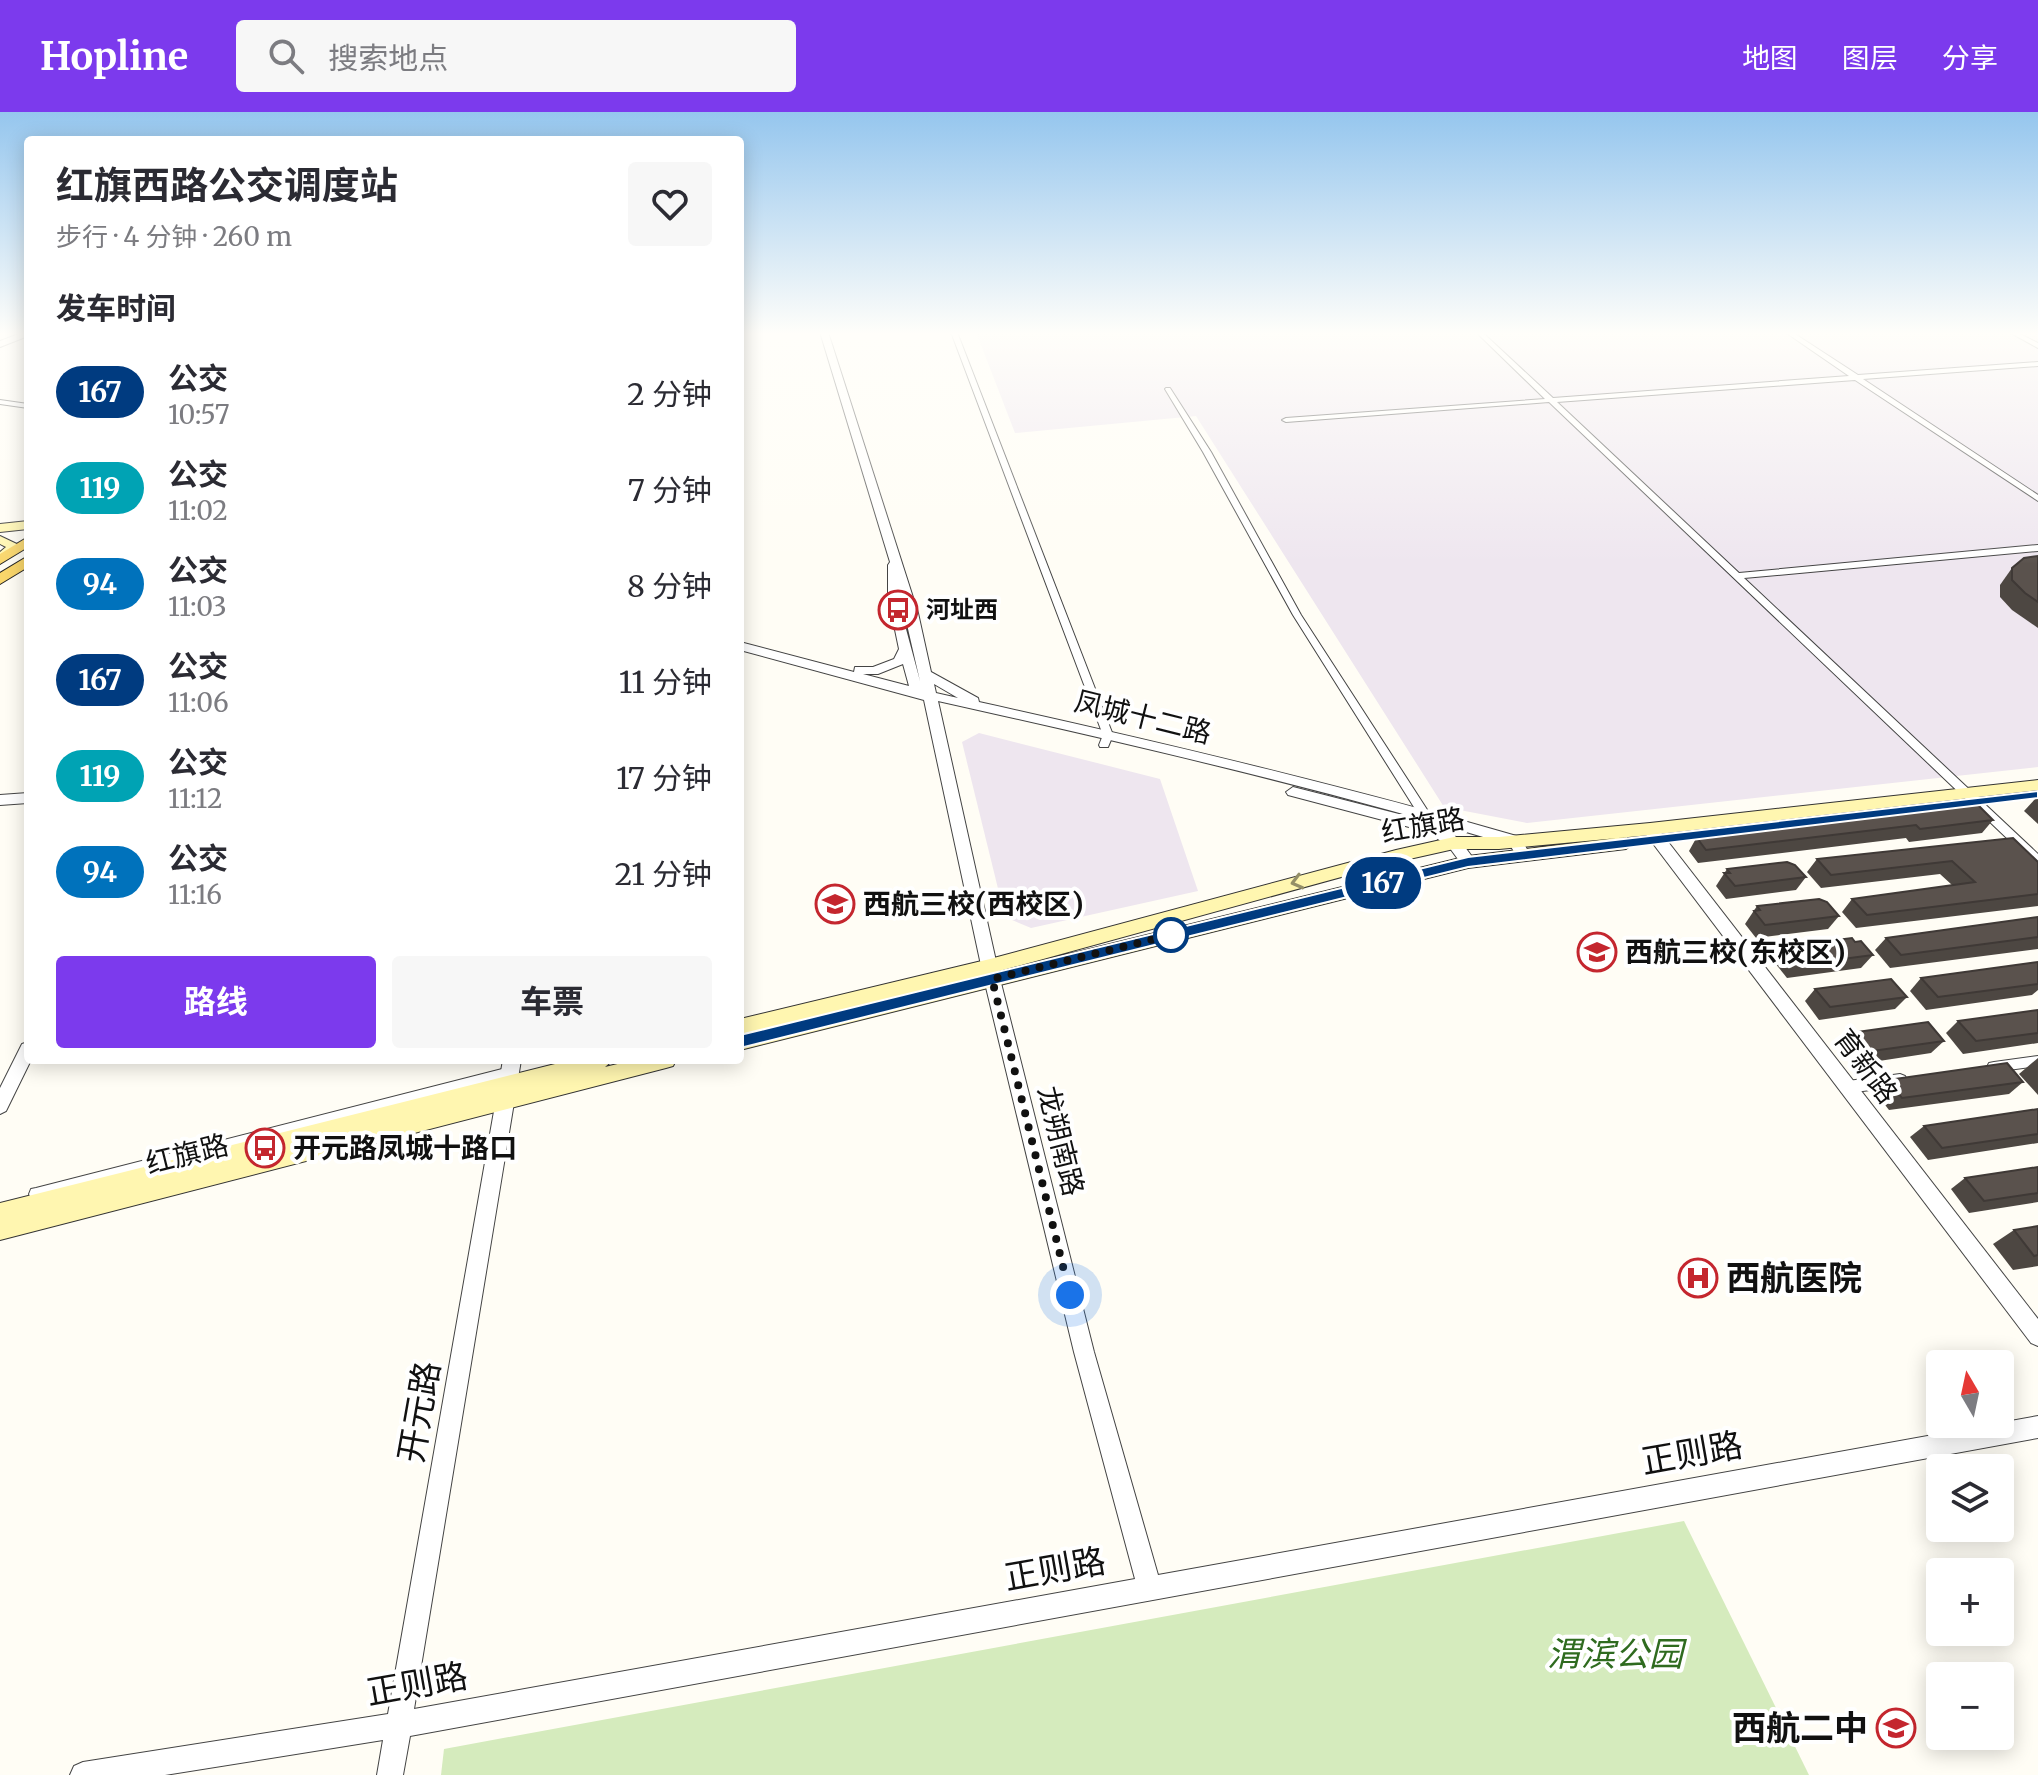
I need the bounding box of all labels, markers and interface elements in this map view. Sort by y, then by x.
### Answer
search box [236,20,796,92]
text: Hopline [40,33,188,80]
icon: search [264,34,308,78]
text: 搜索地点 [328,39,448,77]
text: 地图 [1742,40,1798,76]
text: 图层 [1842,40,1898,76]
text: 分享 [1942,40,1998,76]
text: 红旗西路公交调度站 [56,162,398,209]
button: heart [628,162,712,246]
text: 步行 · 4 分钟 · 260 m [56,220,292,253]
text: 发车时间 [56,289,176,327]
text: 公交 [168,359,228,397]
text: 167 [78,374,122,410]
text: 2 分钟 [627,375,712,413]
text: 10:57 [168,398,230,431]
text: 公交 [168,455,228,493]
text: 119 [79,470,121,506]
text: 7 分钟 [628,471,712,509]
text: 11:02 [168,494,228,527]
text: 公交 [168,551,228,589]
text: 94 [83,566,117,602]
text: 8 分钟 [627,567,712,605]
bus stop icon: 河址西 [877,589,919,631]
text: 11:03 [168,590,227,623]
place label: 河址西 [926,594,998,625]
text: 公交 [168,647,228,685]
text: 167 [78,662,122,698]
text: 11 分钟 [619,663,712,701]
street label: 凤城十二路 [1071,683,1215,751]
text: 11:06 [168,686,229,719]
text: 公交 [168,743,228,781]
text: 119 [79,758,121,794]
text: 17 分钟 [616,759,712,797]
text: 11:12 [168,782,222,815]
street label: 红旗路 [1379,800,1467,850]
text: 公交 [168,839,228,877]
text: 94 [83,854,117,890]
text: 21 分钟 [614,855,712,893]
line badge: 167 [1337,857,1429,909]
text: 167 [1361,865,1405,901]
one-way arrow [1291,873,1305,890]
text: 11:16 [168,878,222,911]
school or university icon: 西航三校(西校区) [814,883,856,925]
place label: 西航三校(西校区) [863,886,1084,922]
unlabelled marker [1154,918,1188,952]
school or university icon: 西航三校(东校区) [1576,931,1618,973]
place label: 西航三校(东校区) [1625,934,1846,970]
button: 路线 [56,956,376,1048]
button: 车票 [392,956,712,1048]
street label: 育新路 [1826,1022,1906,1110]
street label: 龙朔南路 [1030,1082,1092,1200]
street label: 红旗路 [142,1126,232,1182]
bus stop icon: 开元路凤城十路口 [244,1127,286,1169]
place label: 开元路凤城十路口 [293,1130,517,1166]
hospital icon: 西航医院 [1677,1257,1719,1299]
place label: 西航医院 [1726,1257,1862,1299]
your location [1050,1275,1090,1315]
north arrow [1926,1350,2014,1438]
map controls [1926,1350,2014,1750]
street label: 开元路 [389,1358,449,1466]
street label: 正则路 [1638,1423,1746,1483]
button: layers [1926,1454,2014,1542]
street label: 正则路 [1001,1539,1109,1599]
button: + [1926,1558,2014,1646]
park label: 渭滨公园 [1547,1633,1688,1675]
street label: 正则路 [363,1654,471,1714]
button: − [1926,1662,2014,1750]
place label: 西航二中 [1732,1707,1868,1749]
school or university icon: 西航二中 [1875,1707,1917,1749]

